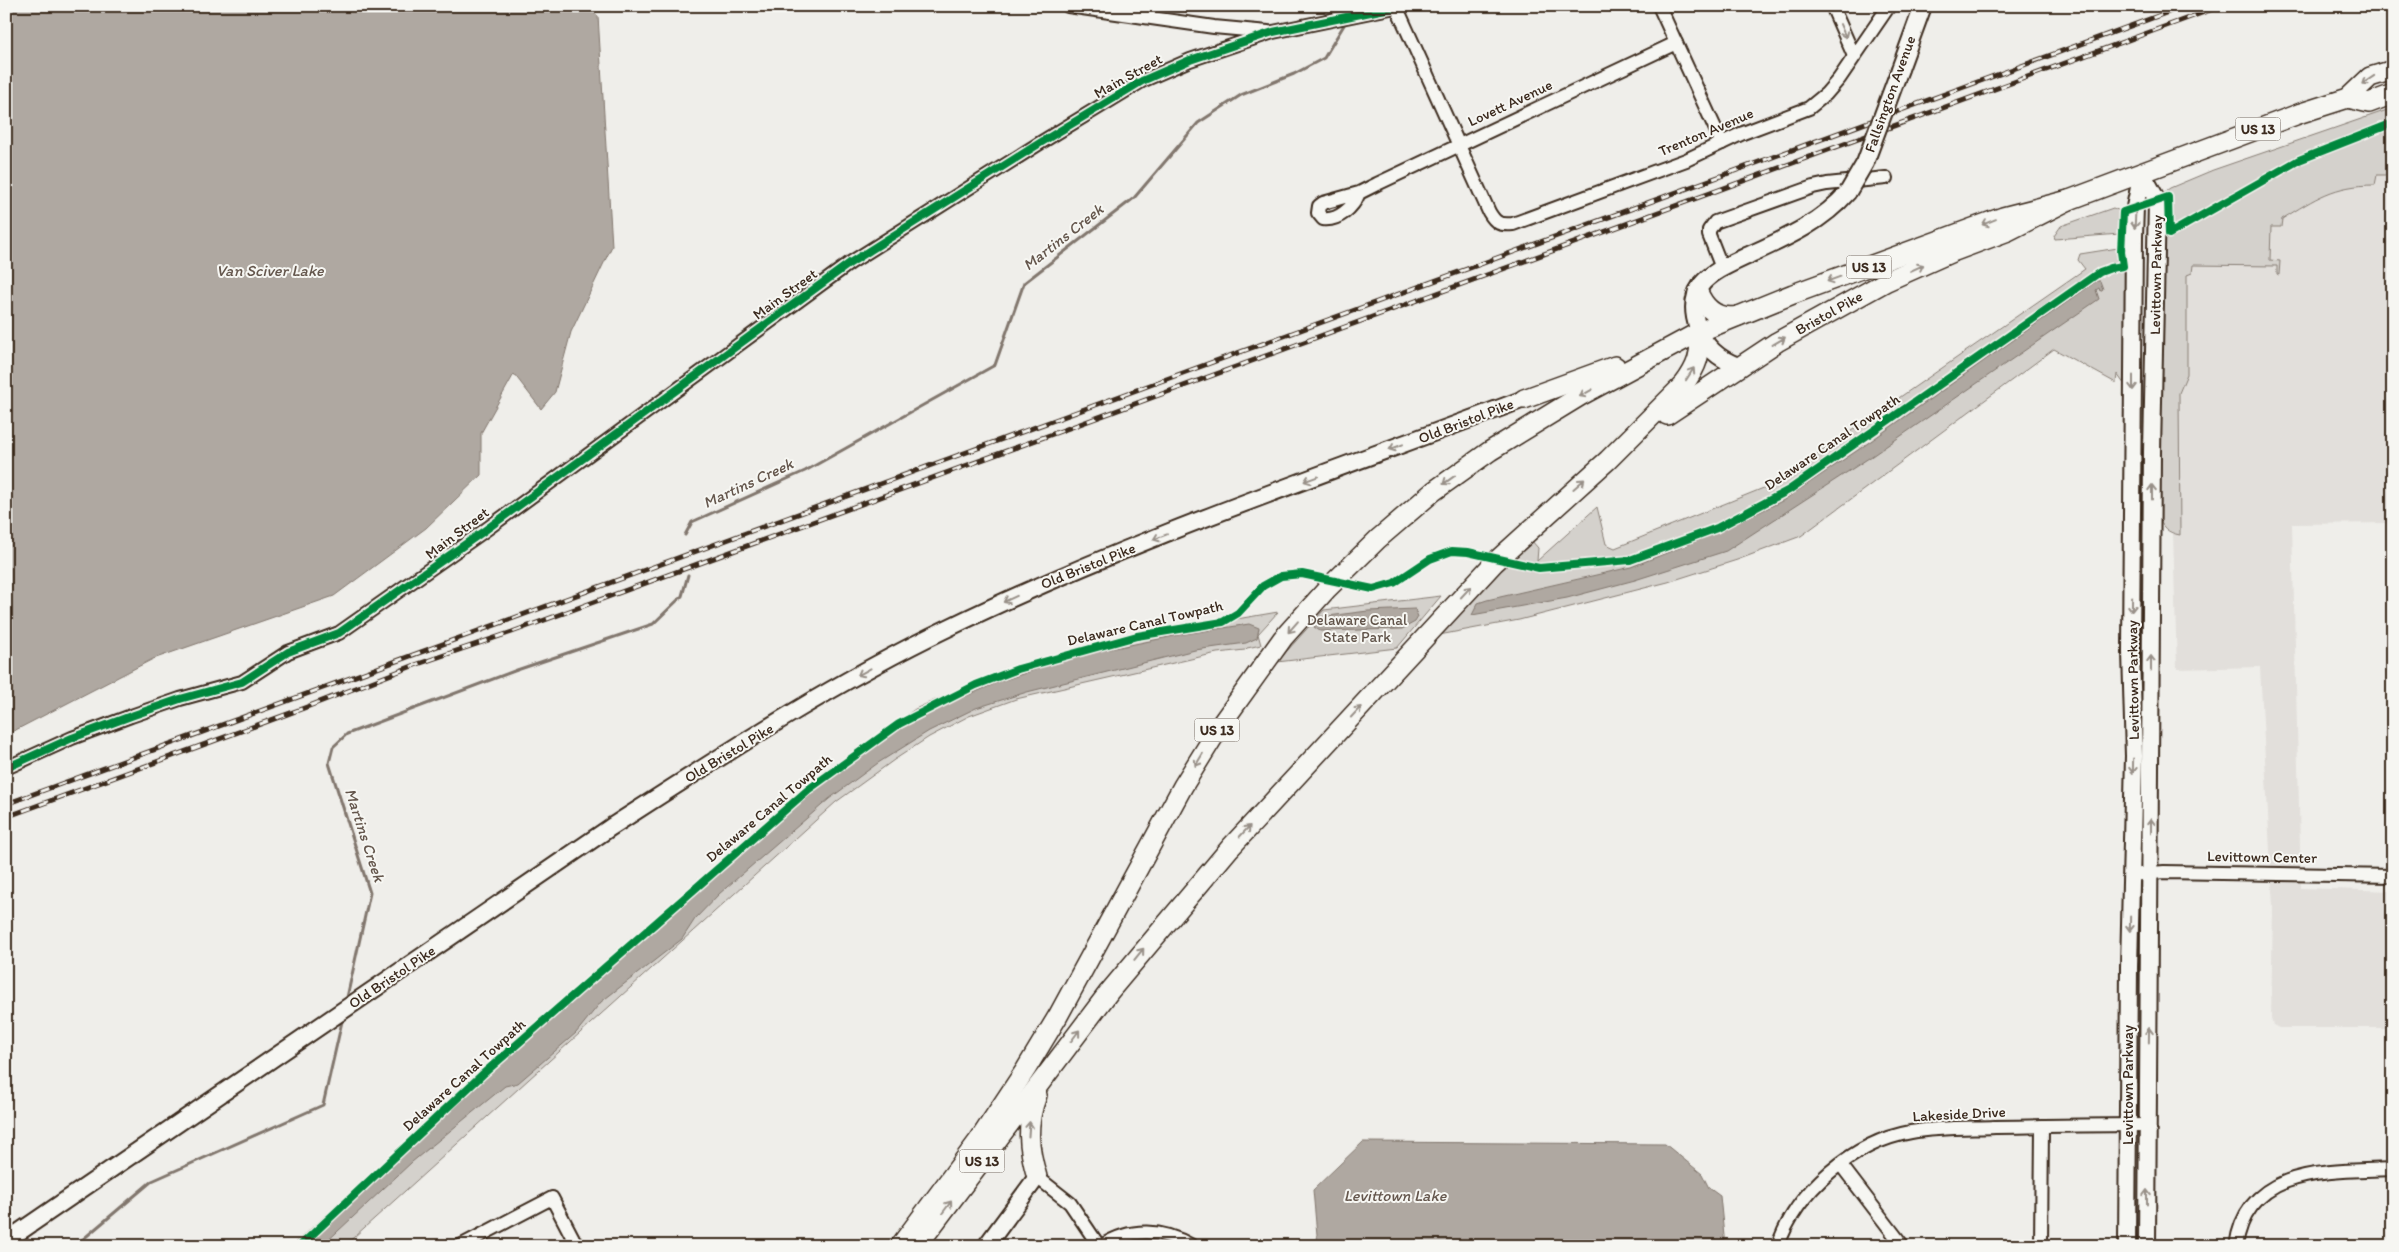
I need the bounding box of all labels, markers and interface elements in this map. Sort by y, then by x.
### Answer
one-way arrow [1838,23,1848,38]
street label: Fallsington Avenue [1861,33,1919,155]
street label: Main Street [1091,50,1166,102]
one-way arrow [2361,75,2375,86]
street label: Lovett Avenue [1465,76,1555,130]
street label: Trenton Avenue [1656,104,1756,160]
road number: US 13 [2236,118,2280,140]
water label: Martins Creek [1019,199,1108,274]
one-way arrow [2130,212,2139,228]
street label: Levittown Parkway [2146,215,2166,335]
one-way arrow [1981,219,1996,228]
road number: US 13 [1846,256,1892,278]
water label: Van Sciver Lake [216,261,325,280]
one-way arrow [1909,262,1924,272]
street label: Main Street [749,264,821,323]
one-way arrow [1826,275,1842,284]
street label: Bristol Pike [1792,287,1866,339]
one-way arrow [1772,335,1786,345]
one-way arrow [1686,368,1696,382]
one-way arrow [2128,374,2138,391]
one-way arrow [1579,388,1593,398]
street label: Delaware Canal Towpath [1761,390,1903,494]
street label: Old Bristol Pike [1416,395,1516,447]
one-way arrow [1389,443,1405,452]
water label: Martins Creek [700,454,797,512]
one-way arrow [1304,475,1320,484]
one-way arrow [1442,475,1456,485]
one-way arrow [1573,478,1586,490]
one-way arrow [2147,484,2157,500]
street label: Main Street [422,503,493,563]
one-way arrow [1153,533,1168,542]
street label: Old Bristol Pike [1038,539,1138,593]
one-way arrow [1460,586,1472,599]
one-way arrow [1003,595,1018,605]
one-way arrow [2127,595,2137,611]
street label: Delaware Canal Towpath [1065,596,1225,650]
park label: Delaware Canal State Park [1307,611,1408,646]
street label: Levittown Parkway [2123,620,2143,740]
one-way arrow [1287,621,1298,634]
one-way arrow [2146,656,2156,672]
one-way arrow [858,667,872,677]
one-way arrow [1350,705,1362,718]
road number: US 13 [1194,718,1240,742]
street label: Old Bristol Pike [681,719,777,787]
street label: Delaware Canal Towpath [702,750,836,866]
one-way arrow [1193,752,1203,766]
one-way arrow [2129,758,2138,774]
water label: Martins Creek [341,786,389,885]
one-way arrow [2146,818,2156,834]
one-way arrow [1239,825,1251,837]
street label: Levittown Center [2207,847,2317,867]
one-way arrow [2125,916,2135,932]
street label: Old Bristol Pike [345,941,439,1013]
one-way arrow [1134,948,1145,961]
street label: Delaware Canal Towpath [399,1015,529,1135]
street label: Levittown Parkway [2119,1025,2137,1145]
one-way arrow [2144,1027,2154,1043]
one-way arrow [1070,1030,1081,1043]
street label: Lakeside Drive [1912,1103,2006,1125]
one-way arrow [1025,1121,1034,1137]
road number: US 13 [960,1150,1004,1172]
water label: Levittown Lake [1344,1186,1448,1205]
one-way arrow [2142,1189,2152,1206]
one-way arrow [941,1201,952,1214]

